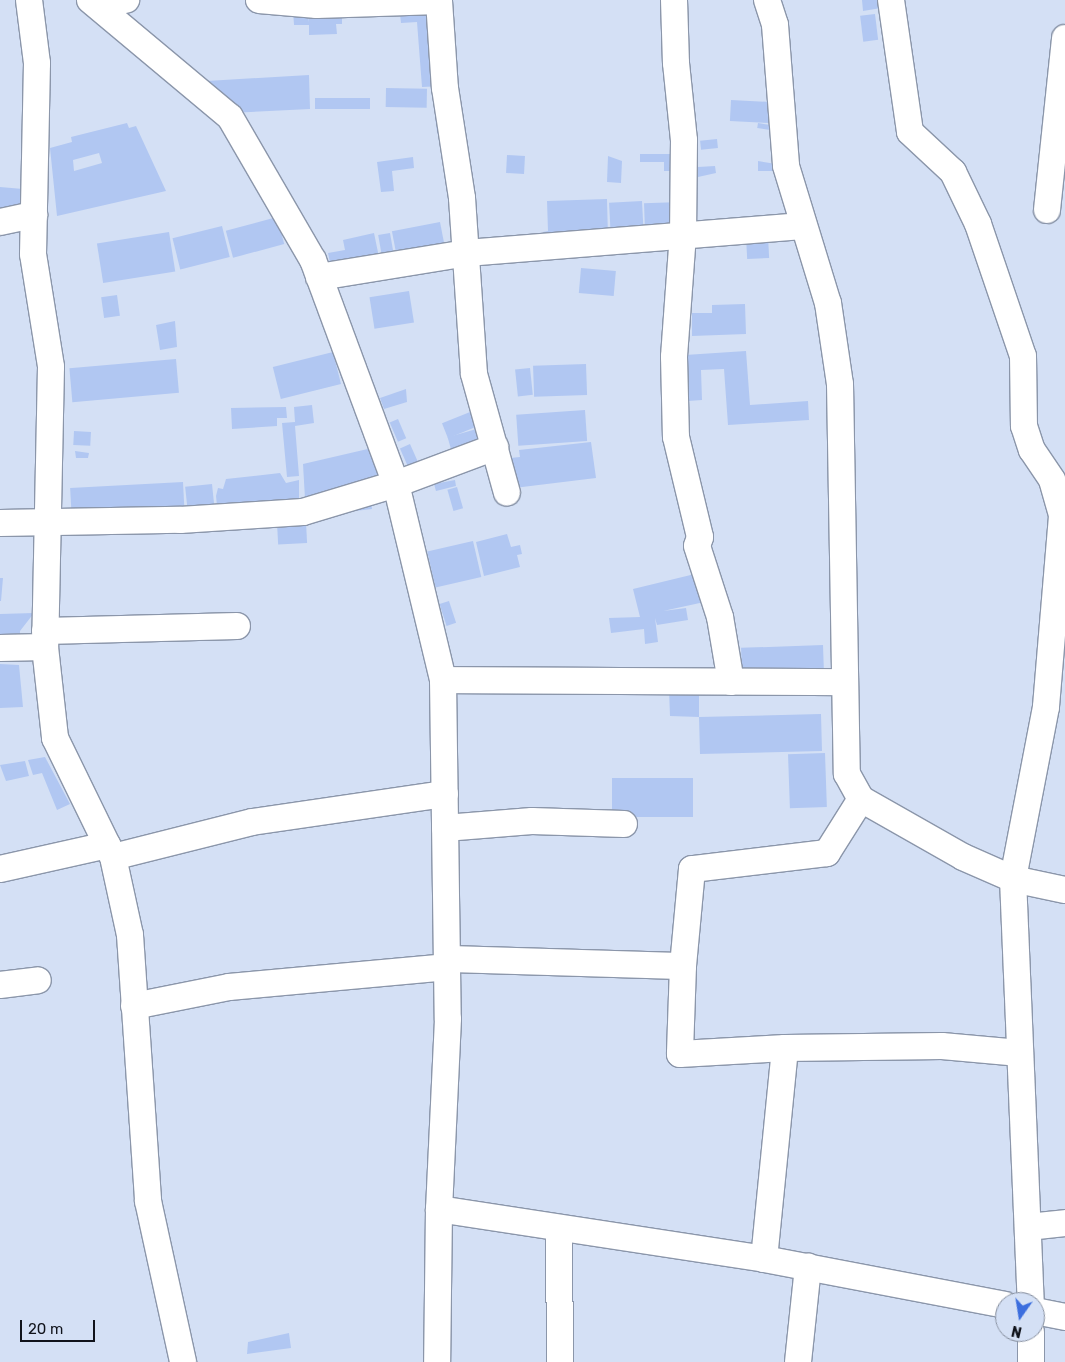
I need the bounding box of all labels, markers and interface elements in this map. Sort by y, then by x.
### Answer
north arrow [995,1292,1045,1342]
scale bar [22,1310,98,1342]
text: 20 m [28,1320,63,1338]
text: N [1010,1322,1024,1341]

